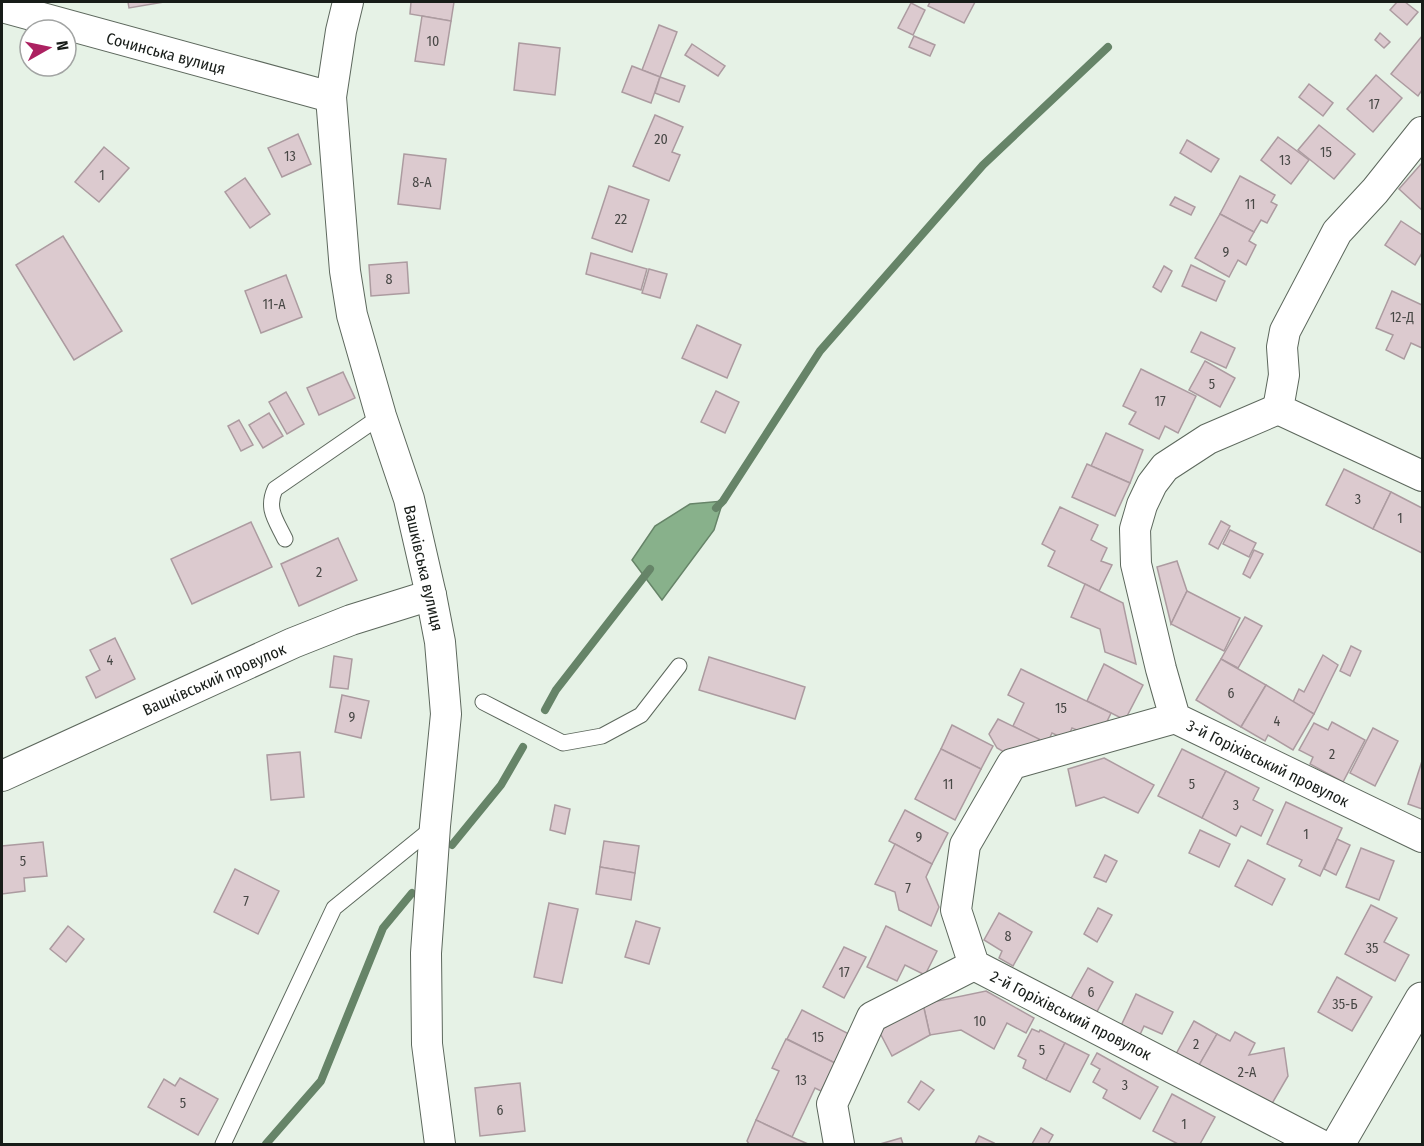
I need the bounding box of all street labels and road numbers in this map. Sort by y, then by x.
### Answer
street label: Сочинська вулиця [104,28,227,78]
street label: Вашківська вулиця [400,503,447,633]
street label: Вашківський провулок [140,639,289,720]
street label: 3-й Горіхівський провулок [1184,715,1352,811]
street label: 2-й Горіхівський провулок [987,967,1155,1065]

